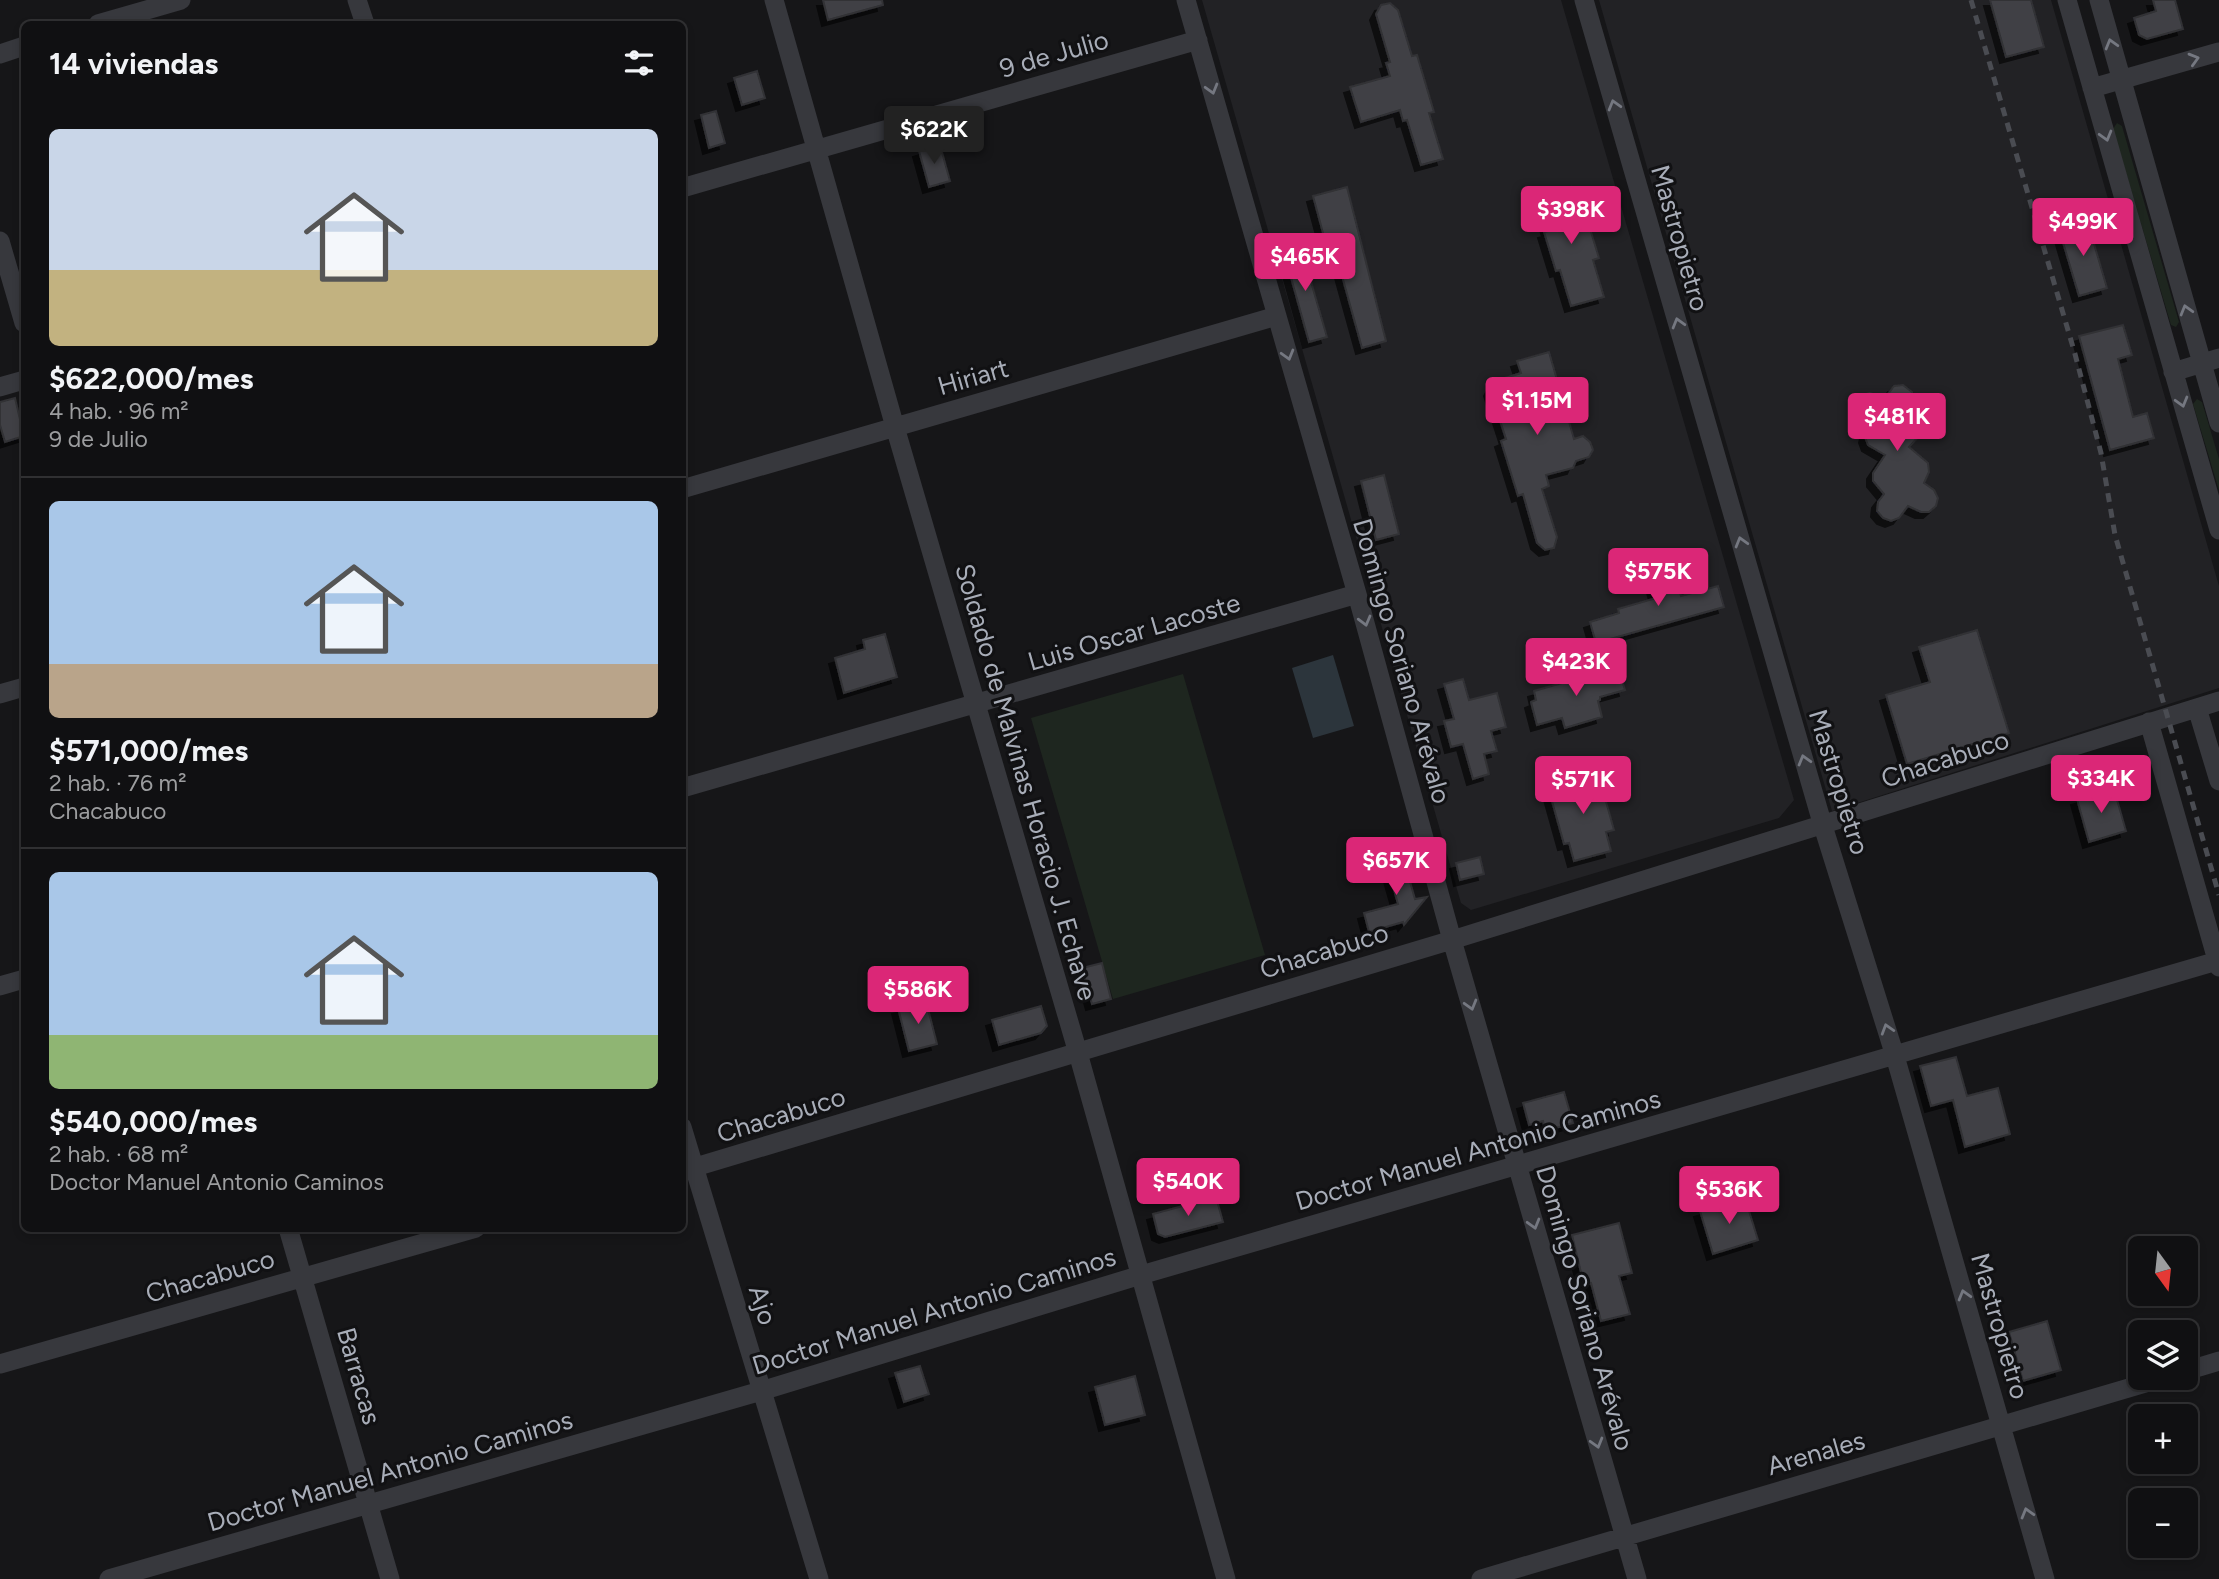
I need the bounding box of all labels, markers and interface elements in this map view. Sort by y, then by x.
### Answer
street label: 9 de Julio [996,23,1112,85]
one-way arrow [2105,38,2119,50]
icon: filters [620,44,658,82]
text: 14 viviendas [49,45,218,82]
one-way arrow [2187,53,2199,68]
one-way arrow [1204,83,1219,95]
one-way arrow [1608,99,1623,111]
pin: $622K [885,106,983,166]
text: $622K [900,115,968,143]
one-way arrow [2098,130,2112,142]
street label: Mastropietro [1644,161,1716,315]
icon: home [291,174,417,300]
pin: $398K [1522,187,1620,246]
text: $398K [1537,195,1605,223]
pin: $499K [2034,198,2132,258]
text: $499K [2048,207,2118,235]
pin: $465K [1256,233,1354,293]
text: $465K [1270,242,1340,270]
one-way arrow [2180,304,2194,316]
one-way arrow [1671,317,1686,329]
one-way arrow [1280,349,1295,361]
street label: Hiriart [934,352,1012,402]
text: $622,000/mes [49,360,254,397]
pin: $1.15M [1480,378,1594,437]
text: $1.15M [1502,386,1572,414]
pin: $481K [1848,393,1946,453]
one-way arrow [2173,396,2188,408]
text: 4 hab. · 96 m² [49,397,189,425]
text: $481K [1864,402,1930,430]
text: 9 de Julio [49,425,148,453]
street label: Domingo Soriano Arévalo [1346,515,1458,807]
one-way arrow [1735,536,1750,548]
icon: home [291,546,417,672]
pin: $575K [1609,548,1707,608]
text: $575K [1624,557,1692,585]
street label: Soldado de Malvinas Horacio J. Echave [948,560,1104,1004]
street label: Luis Oscar Lacoste [1024,586,1244,678]
one-way arrow [1356,614,1371,626]
pin: $423K [1527,638,1625,698]
text: $423K [1542,647,1610,675]
street label: Mastropietro [1802,705,1876,859]
street label: Chacabuco [1877,723,2013,795]
text: $571,000/mes [49,732,248,769]
one-way arrow [1798,755,1813,767]
pin: $571K [1534,756,1632,816]
pin: $334K [2052,756,2150,815]
text: $334K [2067,764,2135,792]
text: $571K [1551,765,1615,793]
text: 2 hab. · 76 m² [49,769,187,797]
text: Chacabuco [49,797,166,825]
pin: $657K [1347,838,1445,897]
text: $657K [1362,846,1430,874]
street label: Chacabuco [1256,916,1392,986]
icon: home [291,917,417,1043]
pin: $586K [869,967,967,1026]
text: $586K [884,975,952,1003]
one-way arrow [1462,999,1477,1011]
one-way arrow [1881,1023,1895,1036]
street label: Chacabuco [713,1080,849,1150]
street label: Doctor Manuel Antonio Caminos [1292,1082,1664,1218]
text: $540,000/mes [49,1103,257,1140]
text: 2 hab. · 68 m² [49,1140,188,1168]
pin: $540K [1139,1158,1237,1218]
street label: Domingo Soriano Arévalo [1529,1162,1641,1454]
pin: $536K [1680,1166,1778,1226]
text: $540K [1153,1167,1223,1195]
text: Doctor Manuel Antonio Caminos [49,1168,384,1196]
text: $536K [1695,1175,1763,1203]
one-way arrow [1525,1218,1540,1230]
north arrow [2128,1236,2198,1306]
map controls [2128,1236,2198,1558]
street label: Doctor Manuel Antonio Caminos [748,1240,1120,1382]
street label: Chacabuco [142,1242,278,1310]
street label: Mastropietro [1964,1249,2036,1403]
street label: Ajo [742,1281,784,1329]
one-way arrow [1958,1289,1973,1301]
button: layers [2128,1320,2198,1390]
street label: Barracas [330,1324,388,1428]
street label: Doctor Manuel Antonio Caminos [204,1403,576,1539]
button: + [2128,1404,2198,1474]
street label: Arenales [1763,1424,1869,1482]
one-way arrow [1589,1436,1604,1448]
button: − [2128,1488,2198,1558]
one-way arrow [2020,1508,2035,1520]

